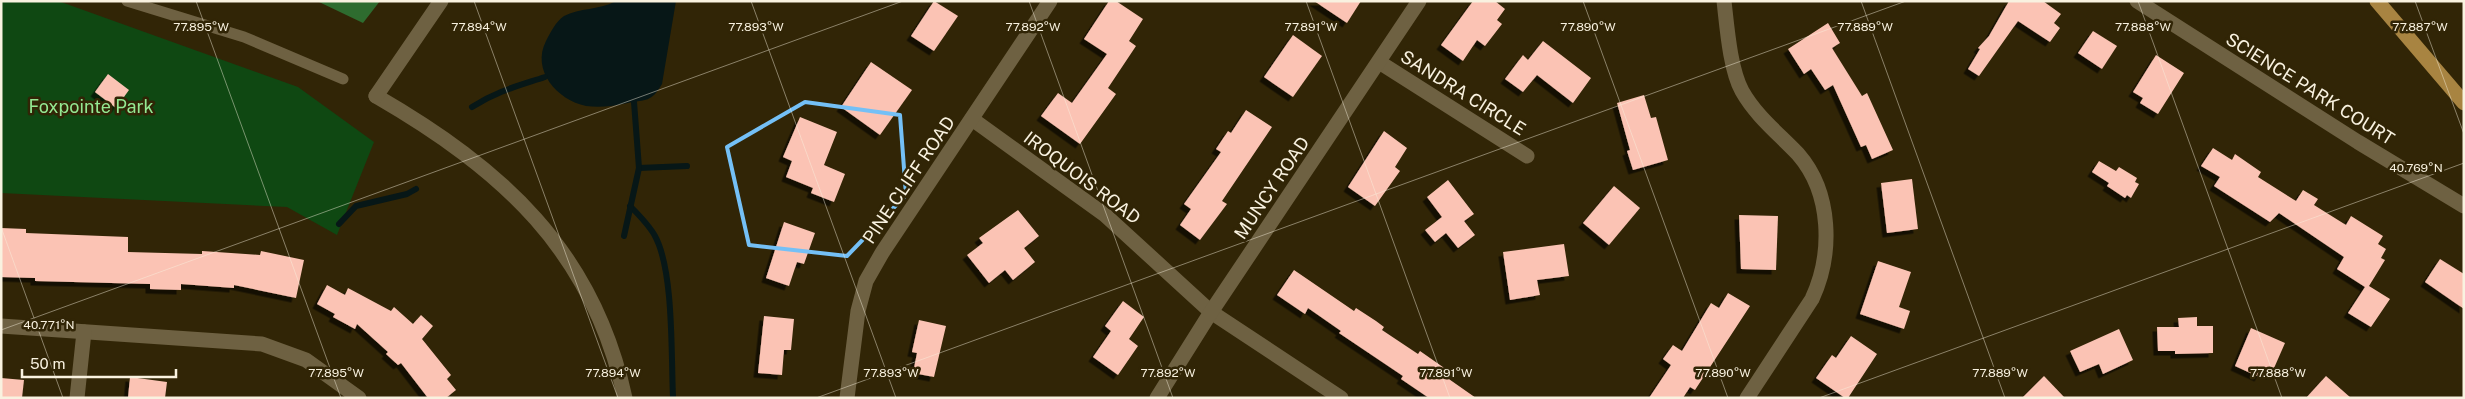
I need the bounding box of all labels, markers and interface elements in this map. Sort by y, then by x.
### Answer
text: 77.895°W [173,20,229,34]
text: 77.894°W [451,20,507,34]
text: 77.893°W [728,20,784,34]
text: 77.892°W [1005,20,1061,34]
text: 77.891°W [1285,20,1338,34]
text: 77.890°W [1560,20,1616,34]
text: 77.889°W [1837,20,1893,34]
text: 77.888°W [2115,20,2172,34]
text: 77.887°W [2392,20,2448,34]
street label: SCIENCE PARK COURT [2222,28,2399,149]
street label: SANDRA CIRCLE [1397,46,1530,139]
park label: Foxpointe Park [28,96,154,117]
street label: PINE CLIFF ROAD [858,112,959,247]
street label: IROQUOIS ROAD [1020,127,1145,228]
street label: MUNCY ROAD [1230,133,1314,243]
text: 40.769°N [2389,161,2443,175]
text: 40.771°N [23,318,75,332]
scale bar [22,346,176,378]
text: 50 m [30,355,65,372]
text: 77.895°W [308,366,364,380]
text: 77.894°W [585,366,641,380]
text: 77.893°W [863,366,919,380]
text: 77.892°W [1140,366,1196,380]
text: 77.891°W [1420,366,1473,380]
text: 77.890°W [1695,366,1751,380]
text: 77.889°W [1972,366,2028,380]
text: 77.888°W [2250,366,2307,380]

